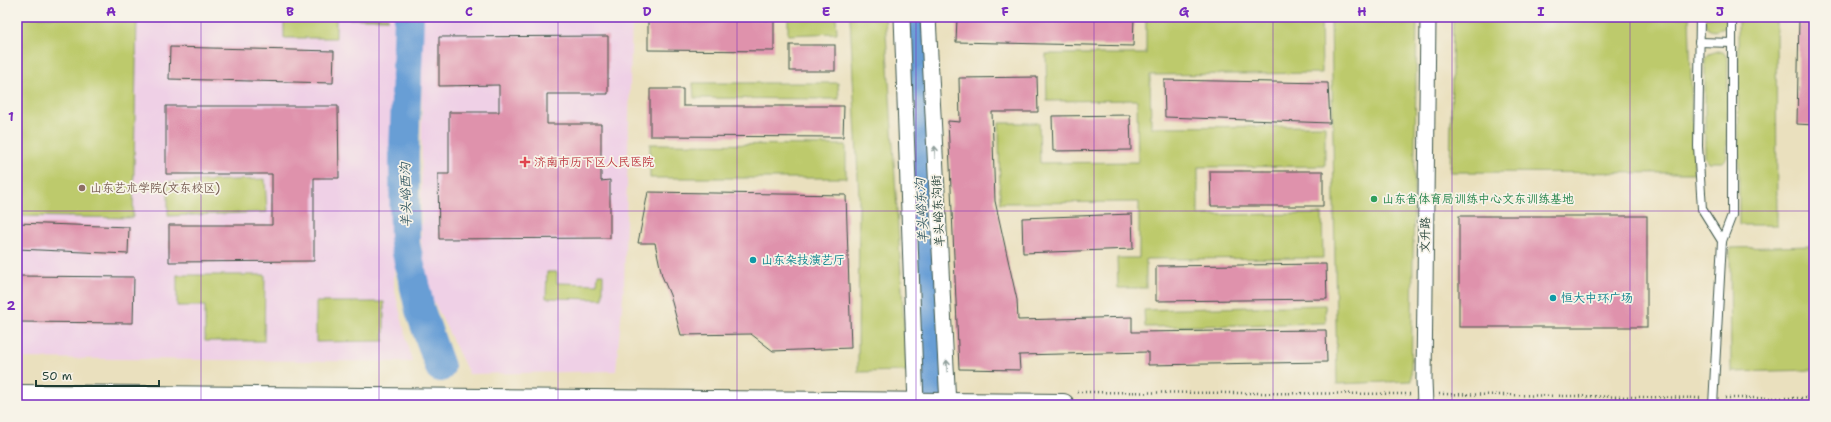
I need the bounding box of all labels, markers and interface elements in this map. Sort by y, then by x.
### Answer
text: A [106,3,116,20]
text: B [286,3,294,20]
text: C [465,3,473,20]
text: D [642,3,652,20]
text: E [822,3,831,20]
text: F [1001,3,1009,20]
text: G [1179,3,1190,20]
text: H [1357,3,1367,20]
text: I [1537,3,1545,20]
text: J [1716,3,1724,20]
text: 1 [8,108,14,125]
one-way arrow [932,146,939,159]
place label: 济南市历下区人民医院 [534,154,654,170]
marker: 济南市历下区人民医院 [519,156,531,168]
water label: 羊头峪西沟 [396,161,415,228]
street label: 羊头峪东沟街 [928,175,948,247]
water label: 羊头峪东沟 [911,177,932,244]
place label: 山东艺术学院(文东校区) [90,180,220,196]
marker: 山东艺术学院(文东校区) [77,183,87,193]
place label: 山东省体育局训练中心文东训练基地 [1382,191,1574,207]
marker: 山东省体育局训练中心文东训练基地 [1369,194,1379,204]
street label: 文升路 [1417,217,1433,253]
place label: 山东杂技演艺厅 [761,252,845,268]
marker: 山东杂技演艺厅 [748,255,758,265]
place label: 恒大中环广场 [1561,290,1633,306]
marker: 恒大中环广场 [1548,293,1558,303]
text: 2 [6,297,16,314]
one-way arrow [943,360,950,373]
scale bar [36,362,159,388]
text: 50 m [42,368,72,384]

